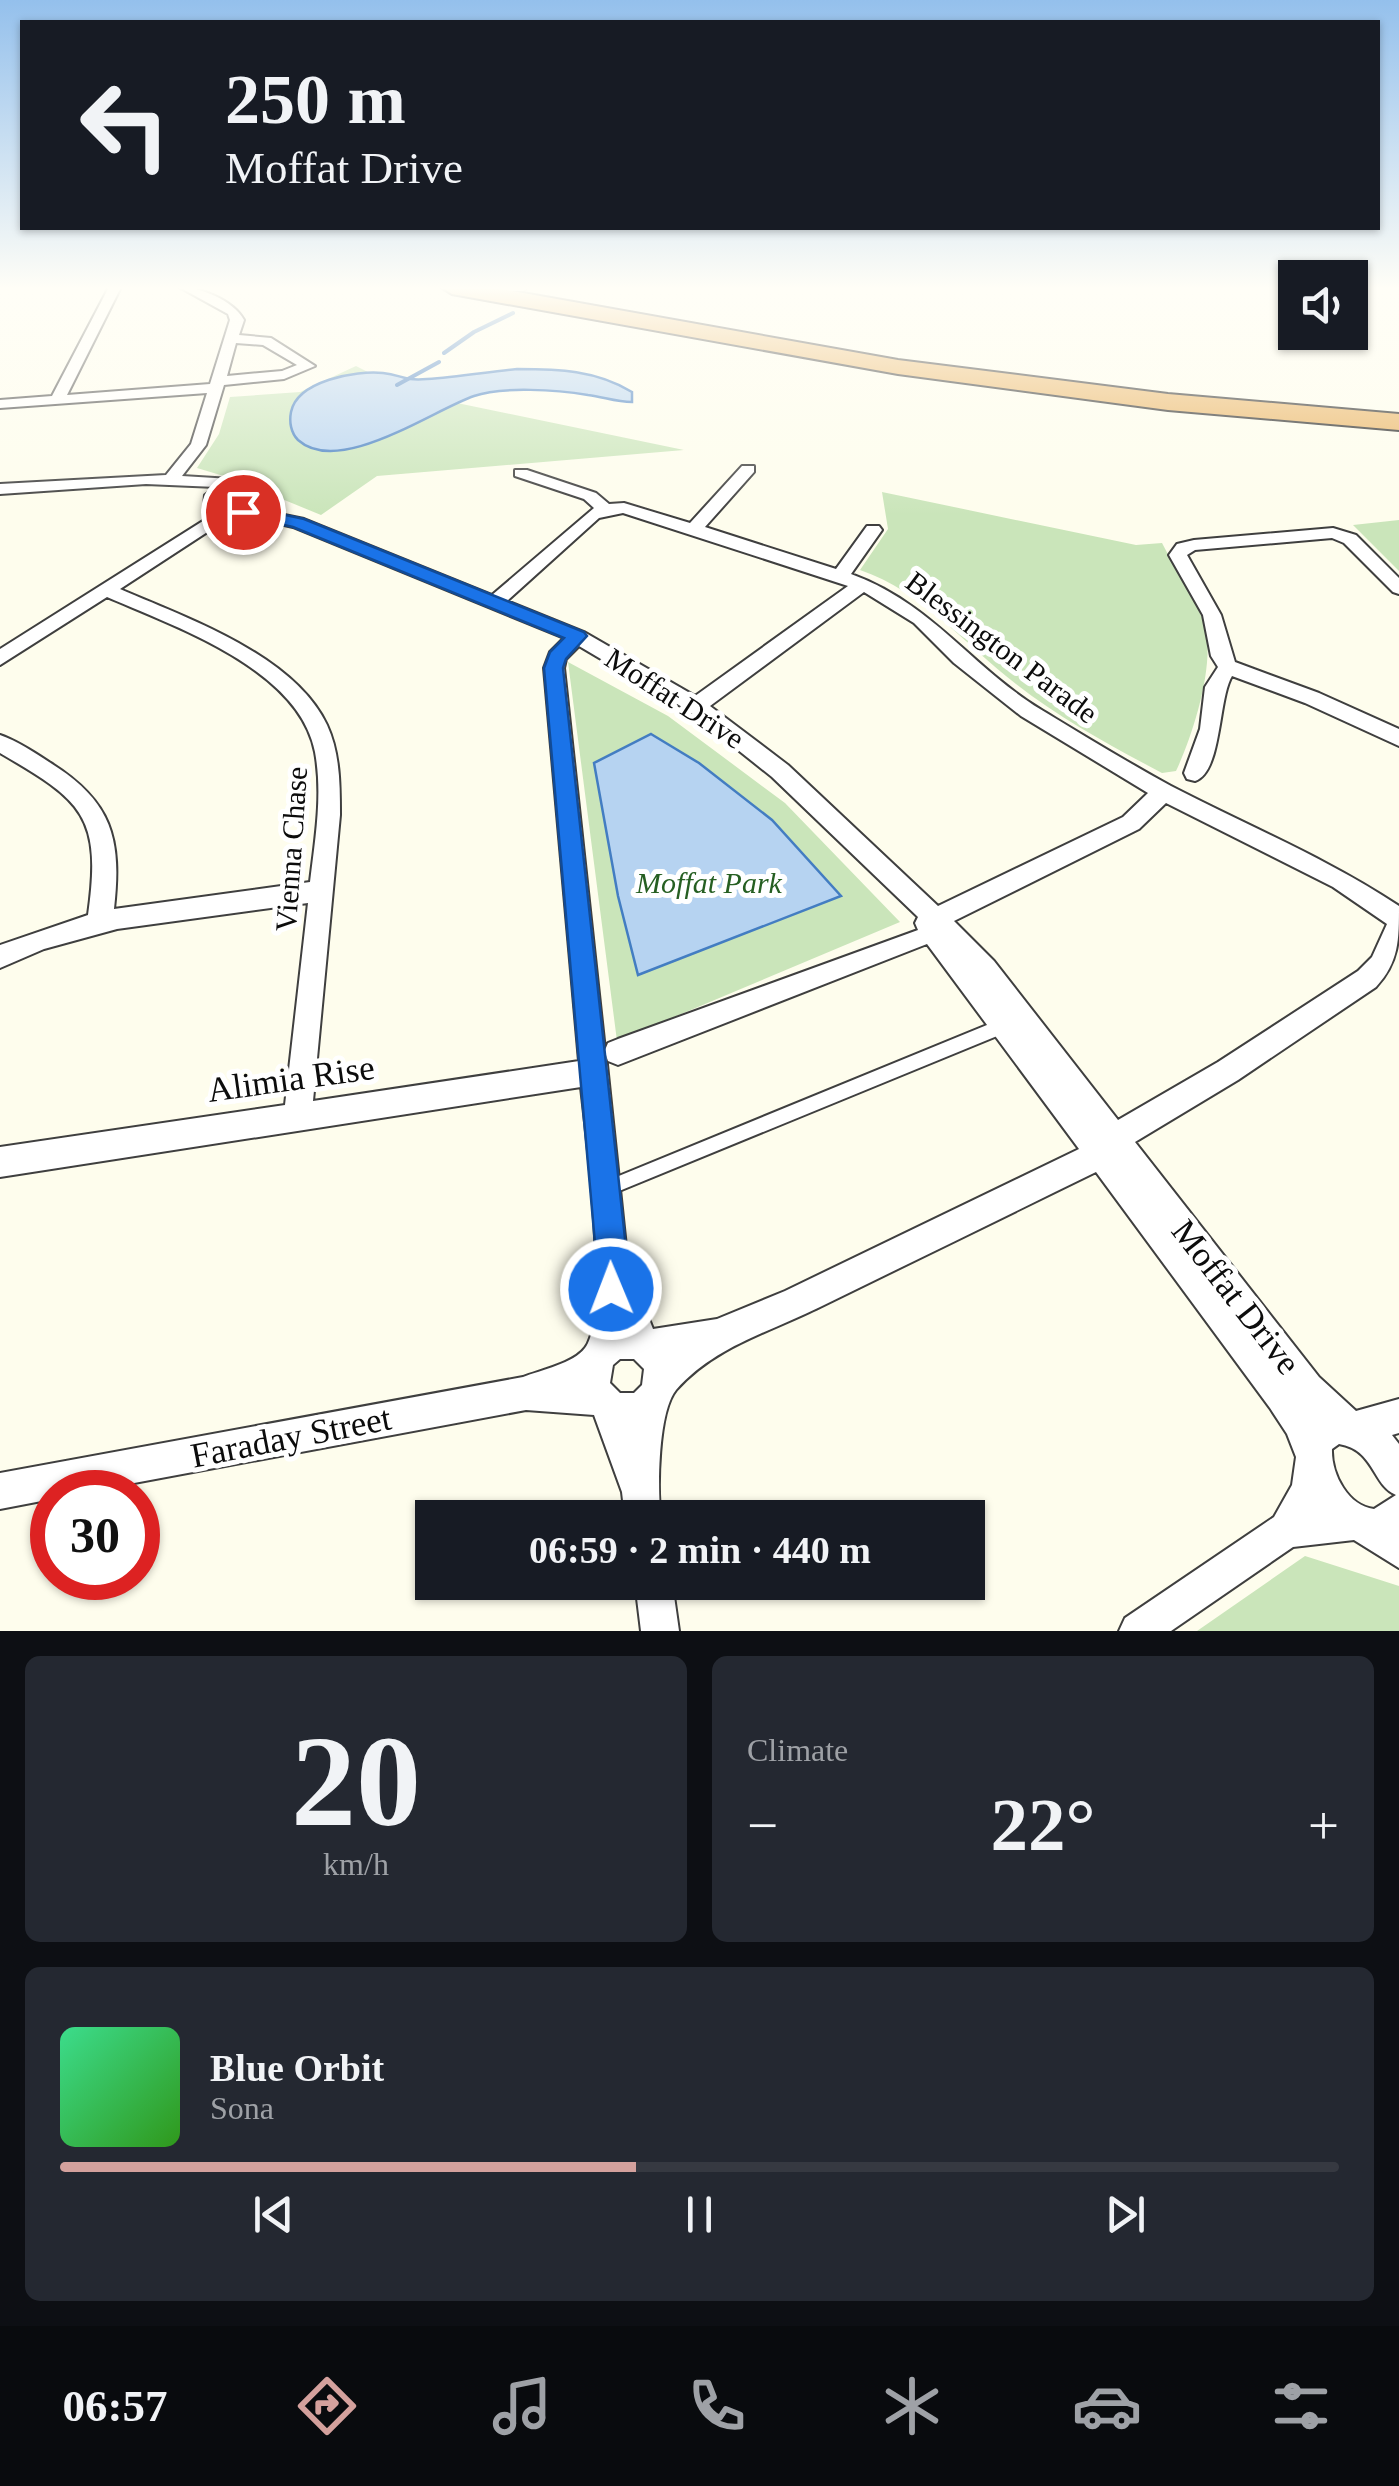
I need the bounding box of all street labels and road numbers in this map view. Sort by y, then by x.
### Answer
street label: Blessington Parade [900,564,1104,730]
street label: Moffat Drive [600,641,750,755]
street label: Vienna Chase [269,765,313,933]
street label: Alimia Rise [205,1048,377,1110]
street label: Moffat Drive [1164,1212,1308,1382]
street label: Faraday Street [188,1398,395,1476]

